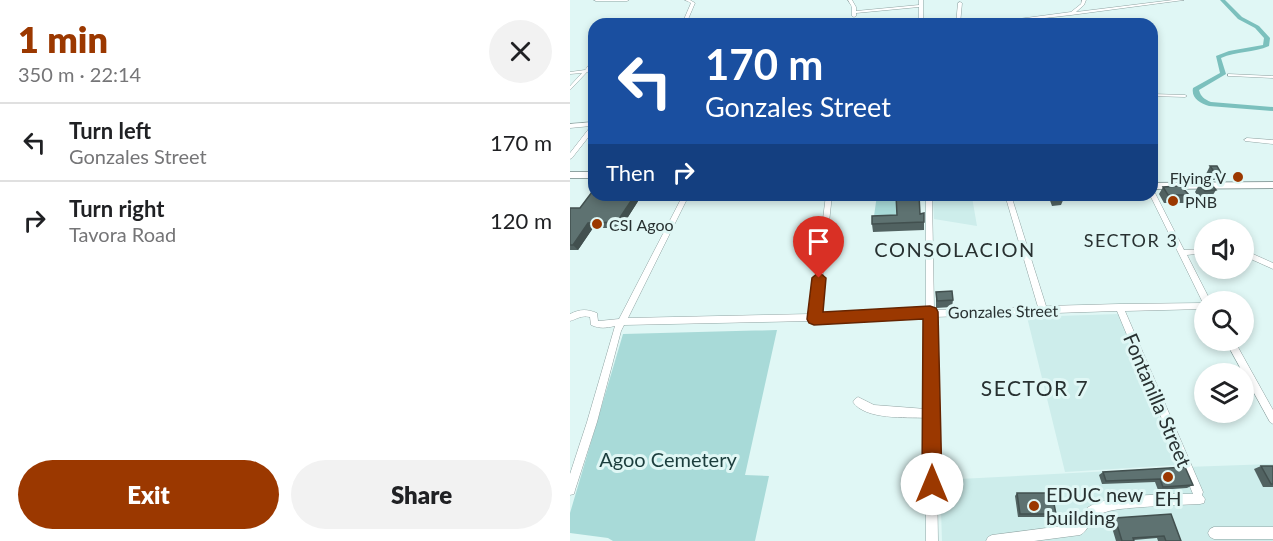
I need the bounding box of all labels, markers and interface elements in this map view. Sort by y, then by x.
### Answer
text: 1 min [18,17,108,61]
button: close [489,20,552,83]
text: 170 m [705,39,823,89]
icon: left [606,42,684,120]
text: 350 m · 22:14 [18,62,141,86]
text: Gonzales Street [705,90,891,123]
text: Turn left [69,117,151,144]
icon: left [18,126,51,159]
text: 170 m [490,129,552,156]
text: Gonzales Street [69,144,207,168]
icon: right [667,156,700,189]
text: Then [606,159,655,186]
place label: Flying V [1170,168,1226,187]
marker: Flying V [1231,170,1245,184]
place label: PNB [1185,192,1217,211]
marker: PNB [1166,194,1180,208]
text: Turn right [69,195,164,222]
icon: right [18,204,51,237]
text: 120 m [490,207,552,234]
place label: CSI Agoo [609,215,674,234]
pin [793,216,844,278]
marker: CSI Agoo [590,217,604,231]
map controls [1194,219,1254,423]
button: sound [1194,219,1254,279]
text: Tavora Road [69,222,176,246]
icon: arrive [802,225,835,258]
district label: SECTOR 3 [1084,229,1178,251]
district label: CONSOLACION [874,237,1036,261]
button: search [1194,291,1254,351]
street label: Gonzales Street [948,301,1058,321]
street label: Fontanilla Street [1119,329,1197,471]
button: layers [1194,363,1254,423]
district label: SECTOR 7 [981,375,1089,400]
park label: Agoo Cemetery [599,447,737,471]
position arrow [900,452,964,516]
button: Exit [18,460,279,529]
button: Share [291,460,552,529]
marker: EH [1161,470,1175,484]
place label: EDUC new building [1046,482,1144,529]
place label: EH [1155,486,1181,510]
marker: EDUC new building [1027,499,1041,513]

